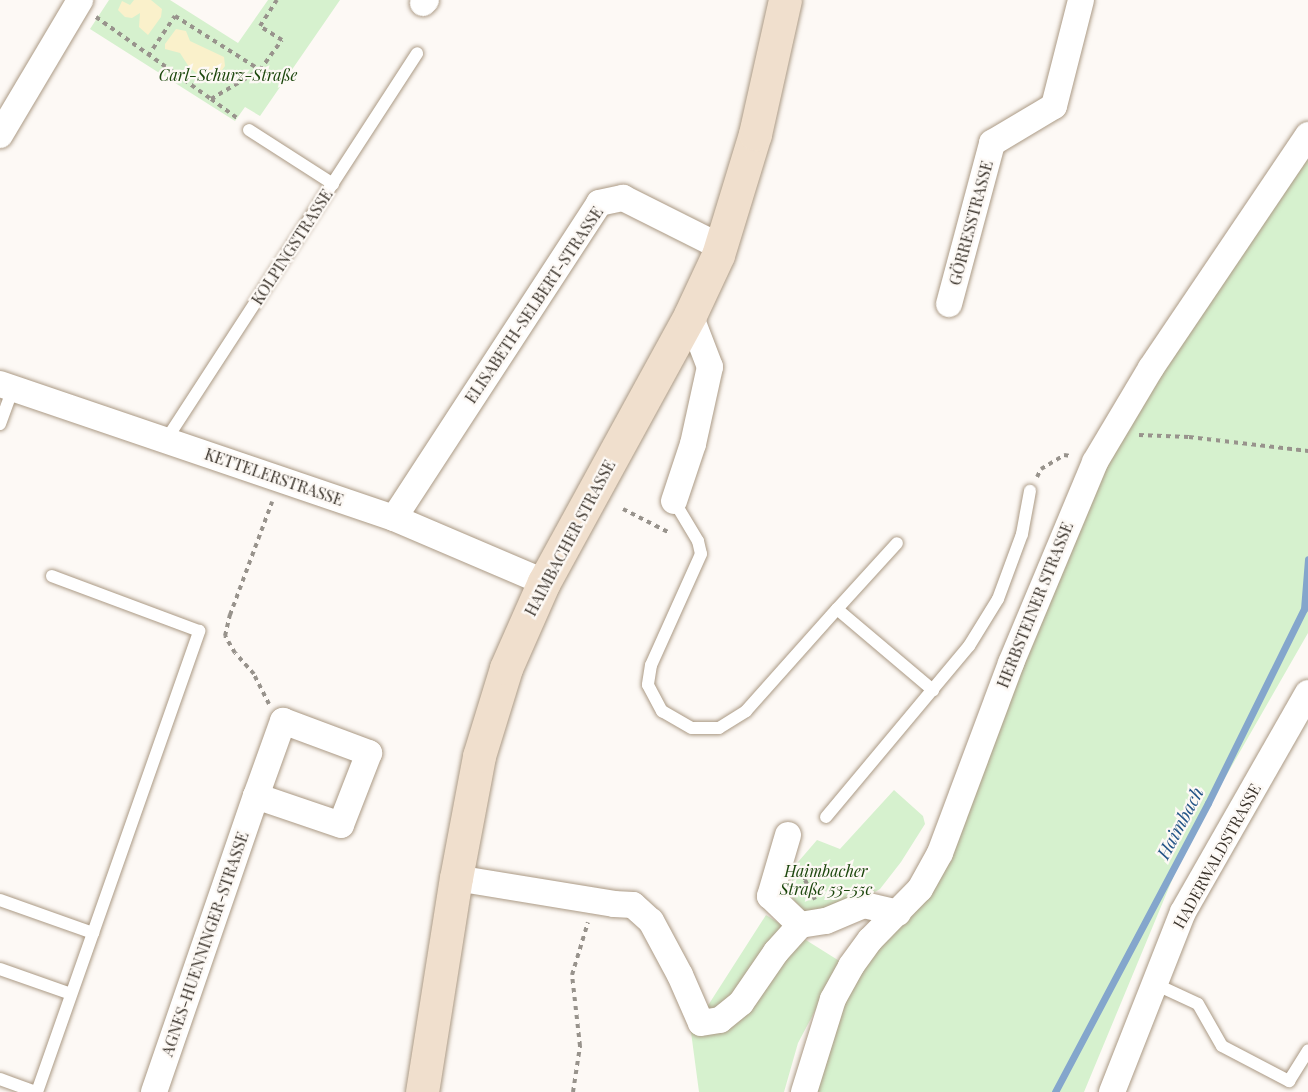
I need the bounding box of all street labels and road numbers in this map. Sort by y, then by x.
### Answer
street label: GÖRRESSTRASSE [945,159,997,287]
street label: KOLPINGSTRASSE [247,186,337,308]
street label: ELISABETH-SELBERT-STRASSE [461,203,607,407]
street label: KETTELERSTRASSE [202,444,346,510]
street label: HAIMBACHER STRASSE [521,457,619,619]
street label: HERBSTEINER STRASSE [993,519,1077,691]
street label: HADERWALDSTRASSE [1169,780,1265,932]
street label: AGNES-HUENNINGER-STRASSE [157,829,253,1059]

